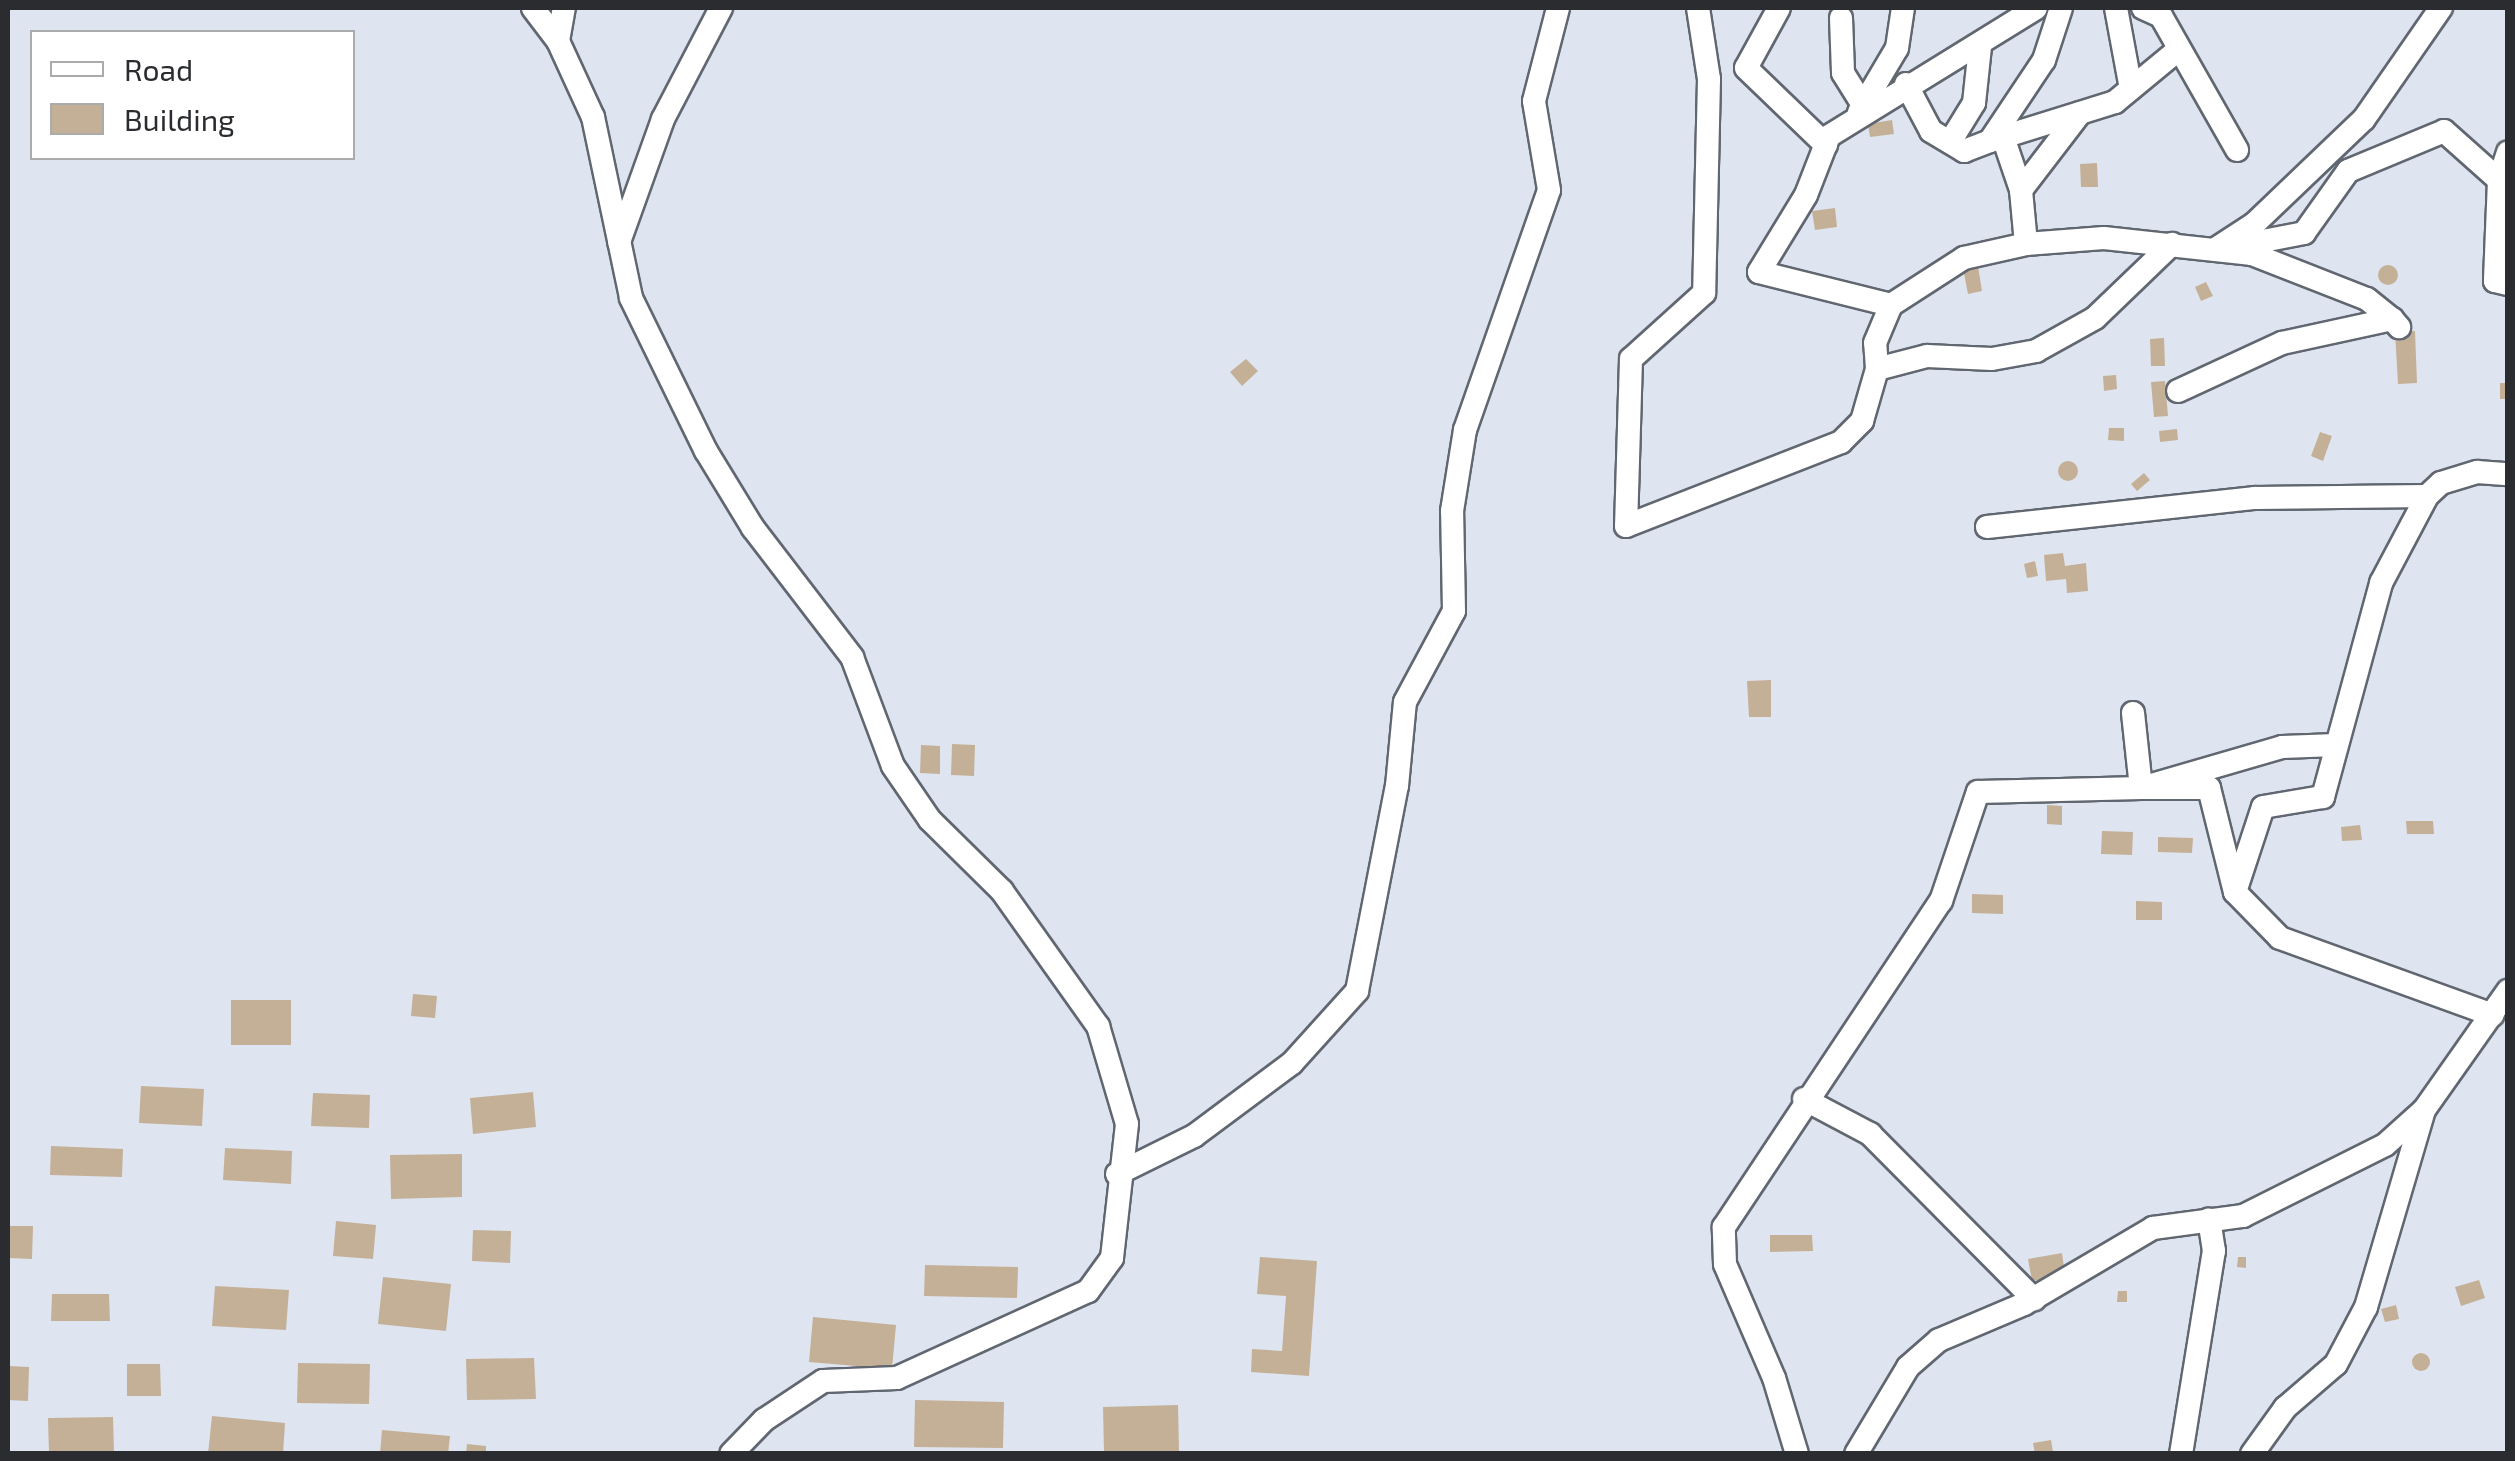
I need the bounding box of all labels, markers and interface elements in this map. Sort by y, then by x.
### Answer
legend [30,30,355,160]
text: Road [124,51,193,87]
text: Building [124,101,235,137]

